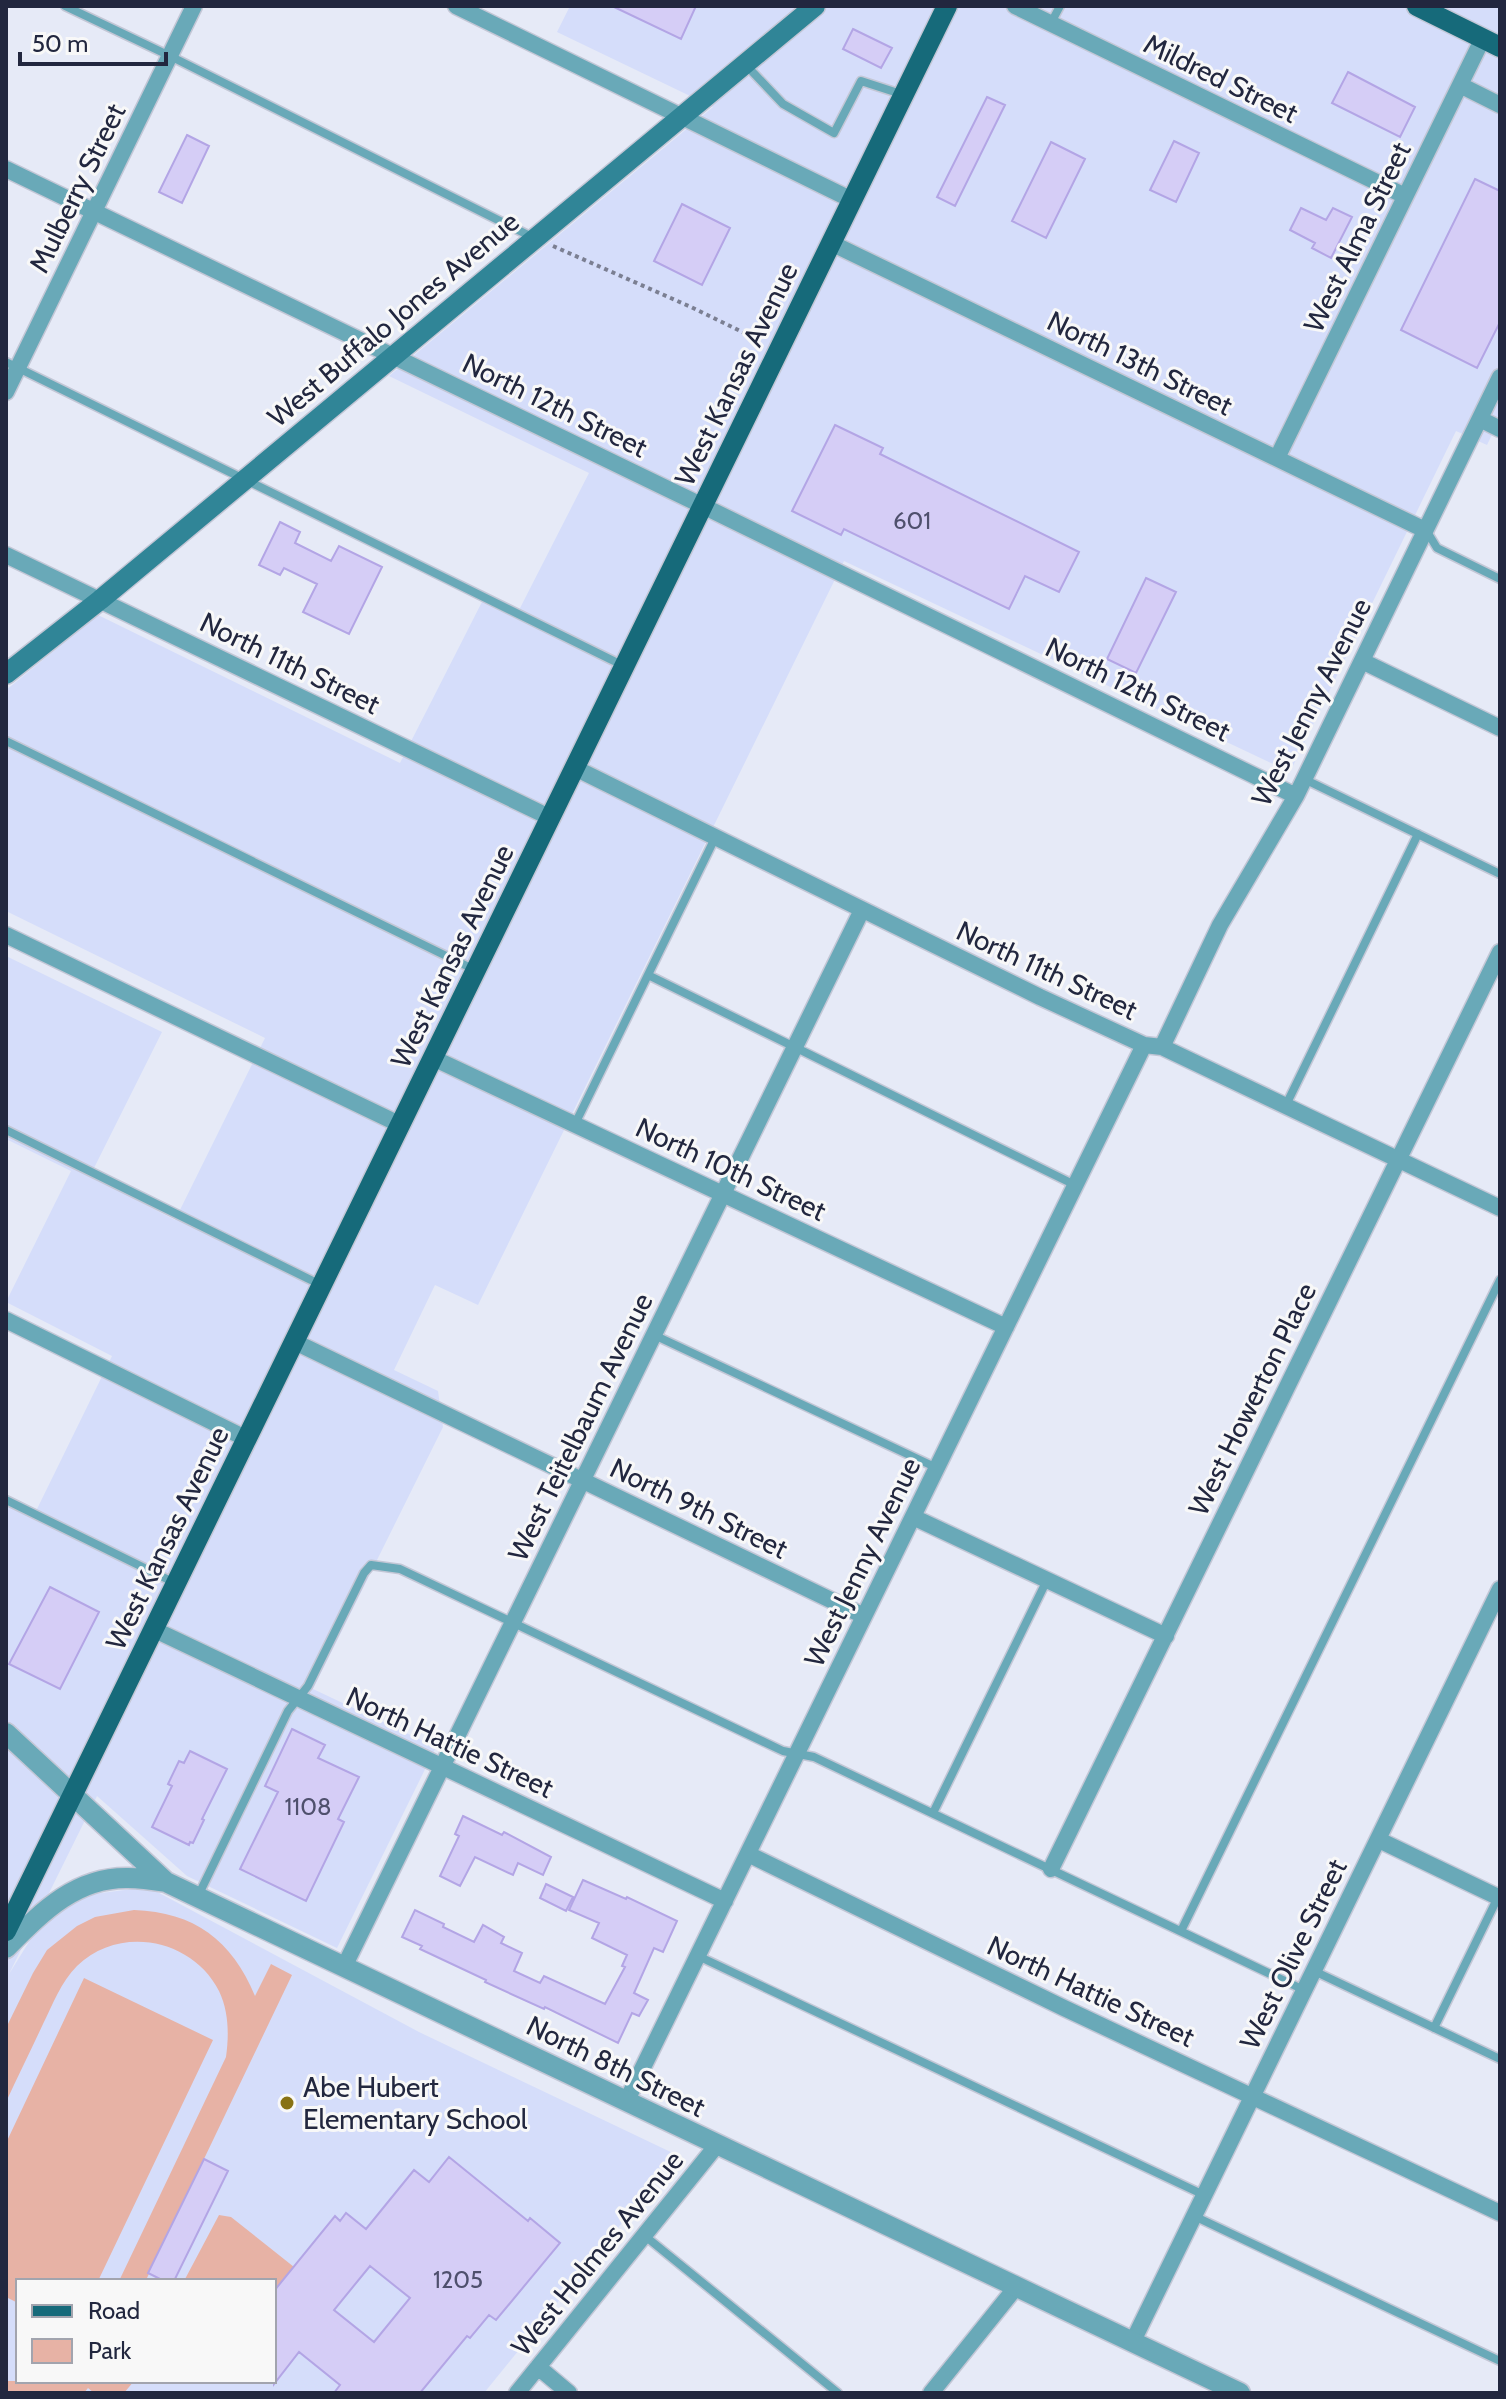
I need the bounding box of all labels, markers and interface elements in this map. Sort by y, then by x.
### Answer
scale bar [20,16,166,66]
street label: Mildred Street [1138,26,1304,130]
text: 50 m [32,29,88,58]
street label: Mulberry Street [21,98,133,278]
street label: West Alma Street [1296,137,1418,337]
street label: West Buffalo Jones Avenue [261,204,525,434]
street label: West Kansas Avenue [667,257,805,491]
street label: North 13th Street [1042,304,1238,422]
street label: North 12th Street [457,346,653,464]
house number: 601 [893,506,931,535]
street label: West Jenny Avenue [1244,593,1378,811]
street label: North 11th Street [195,605,385,721]
street label: North 12th Street [1040,630,1236,748]
street label: West Kansas Avenue [383,839,521,1073]
street label: North 11th Street [951,913,1143,1027]
street label: North 10th Street [630,1110,832,1228]
street label: West Howerton Place [1181,1277,1323,1521]
street label: West Teitelbaum Avenue [500,1288,660,1566]
street label: West Kansas Avenue [98,1421,236,1655]
street label: North 9th Street [605,1450,793,1566]
street label: West Jenny Avenue [797,1452,927,1672]
street label: North Hattie Street [341,1679,559,1805]
house number: 1108 [285,1792,331,1821]
street label: West Olive Street [1232,1853,1354,2055]
street label: North Hattie Street [982,1928,1200,2054]
street label: North 8th Street [521,2008,711,2124]
place label: Abe Hubert Elementary School [303,2070,528,2136]
marker: Abe Hubert Elementary School [278,2094,296,2112]
street label: West Holmes Avenue [504,2144,690,2362]
house number: 1205 [433,2265,483,2294]
legend [16,2279,276,2383]
text: Road [88,2296,140,2325]
text: Park [88,2336,131,2365]

